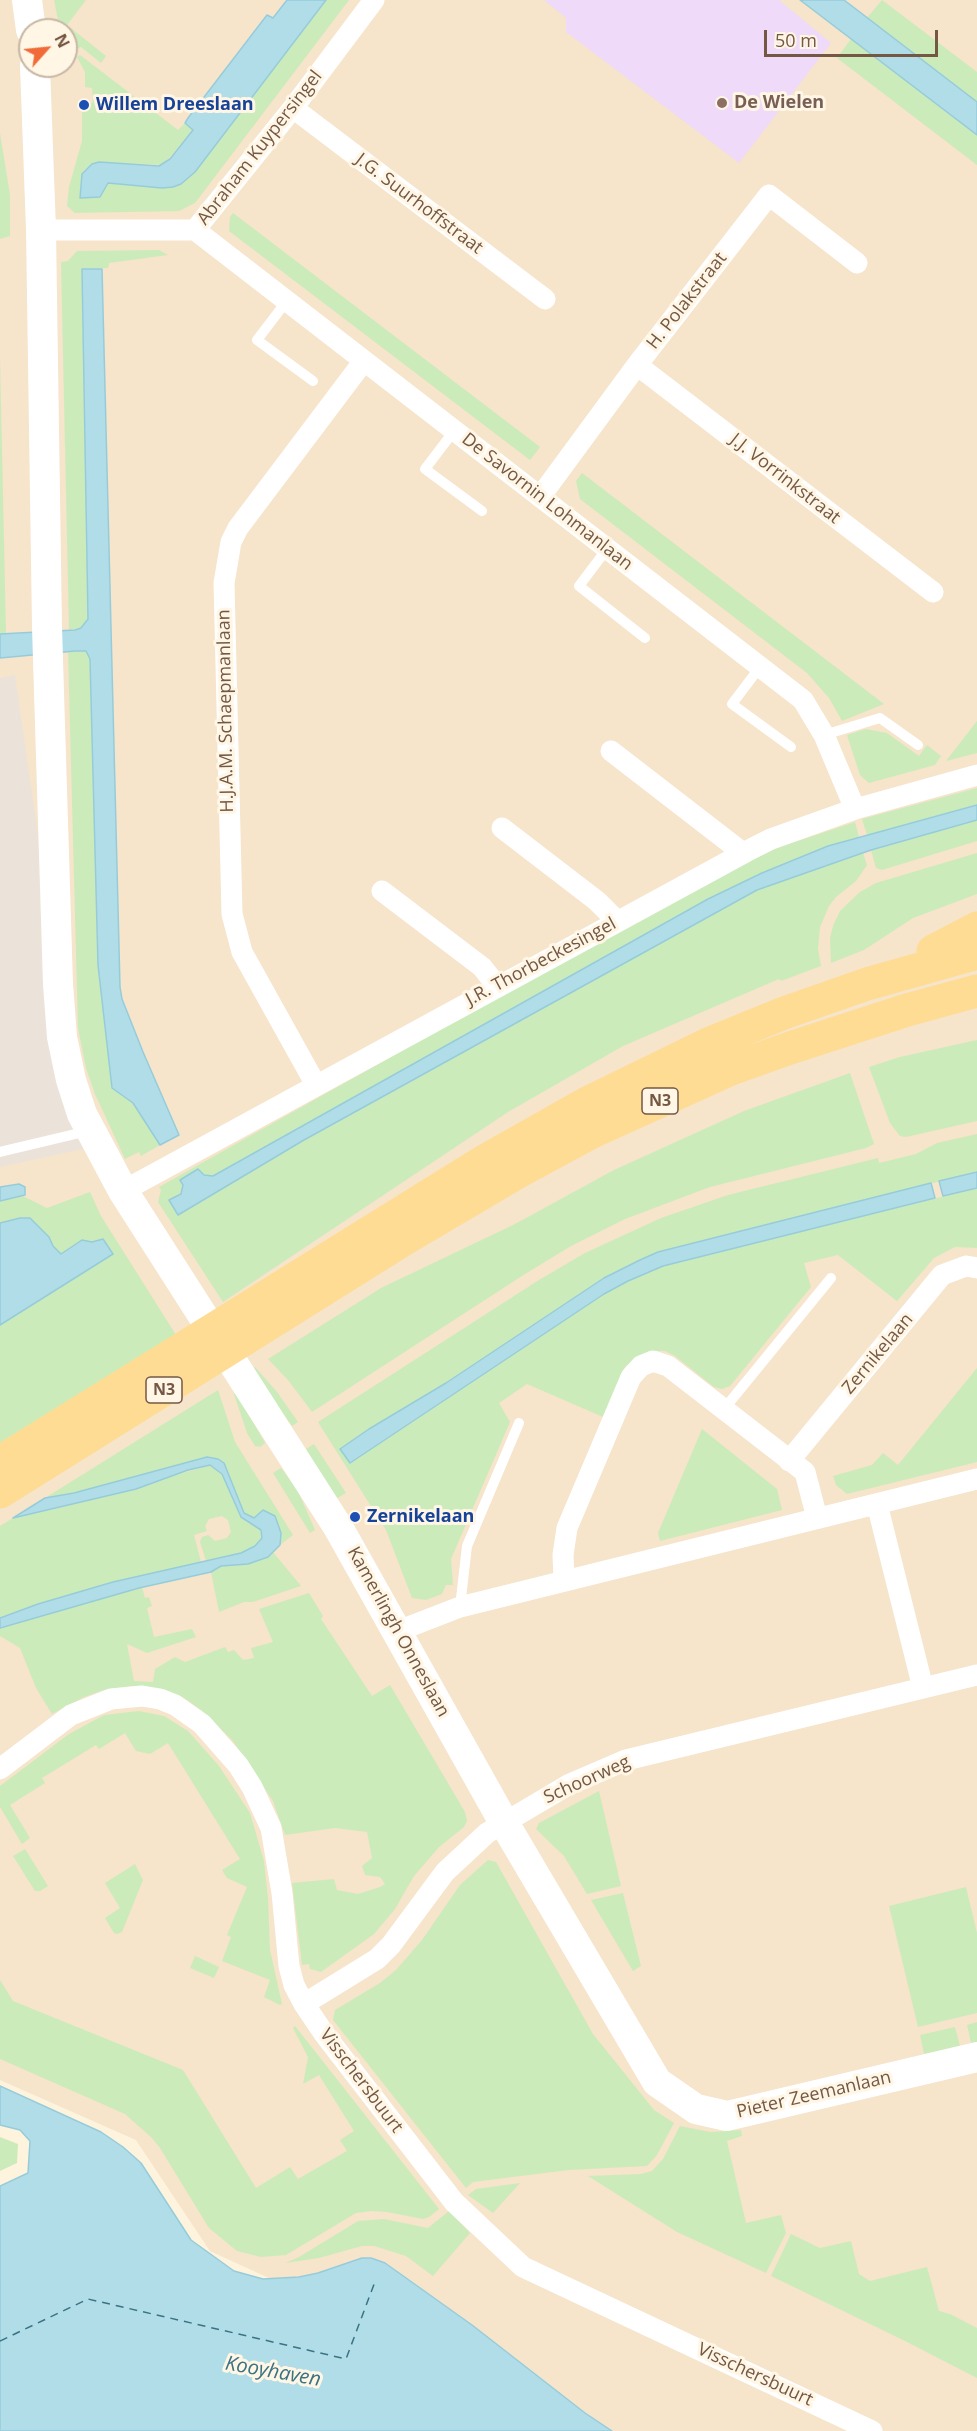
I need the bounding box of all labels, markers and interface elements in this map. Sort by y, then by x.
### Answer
north arrow [18,18,78,78]
scale bar [767,18,941,56]
text: 50 m [775,28,817,52]
text: N [49,30,75,52]
street label: Abraham Kuypersingel [193,66,327,230]
place label: De Wielen [734,92,824,114]
place label: Willem Dreeslaan [96,94,254,116]
marker: De Wielen [715,96,729,110]
marker: Willem Dreeslaan [77,98,91,112]
street label: J.G. Suurhoffstraat [351,149,487,259]
street label: H. Polakstraat [642,248,732,354]
street label: De Savornin Lohmanlaan [457,429,637,575]
street label: J.J. Vorrinkstraat [726,429,844,529]
street label: H.J.A.M. Schaepmanlaan [213,609,239,813]
street label: J.R. Thorbeckesingel [462,913,620,1011]
road number: N3 [642,1088,678,1114]
street label: Zernikelaan [838,1309,918,1399]
road number: N3 [146,1377,182,1403]
place label: Zernikelaan [367,1506,474,1528]
marker: Zernikelaan [348,1510,362,1524]
street label: Kamerlingh Onneslaan [342,1543,454,1721]
street label: Schoorweg [540,1751,634,1809]
street label: Visschersbuurt [315,2025,407,2137]
street label: Pieter Zeemanlaan [735,2067,893,2123]
street label: Visschersbuurt [694,2339,816,2411]
water label: Kooyhaven [223,2352,323,2392]

